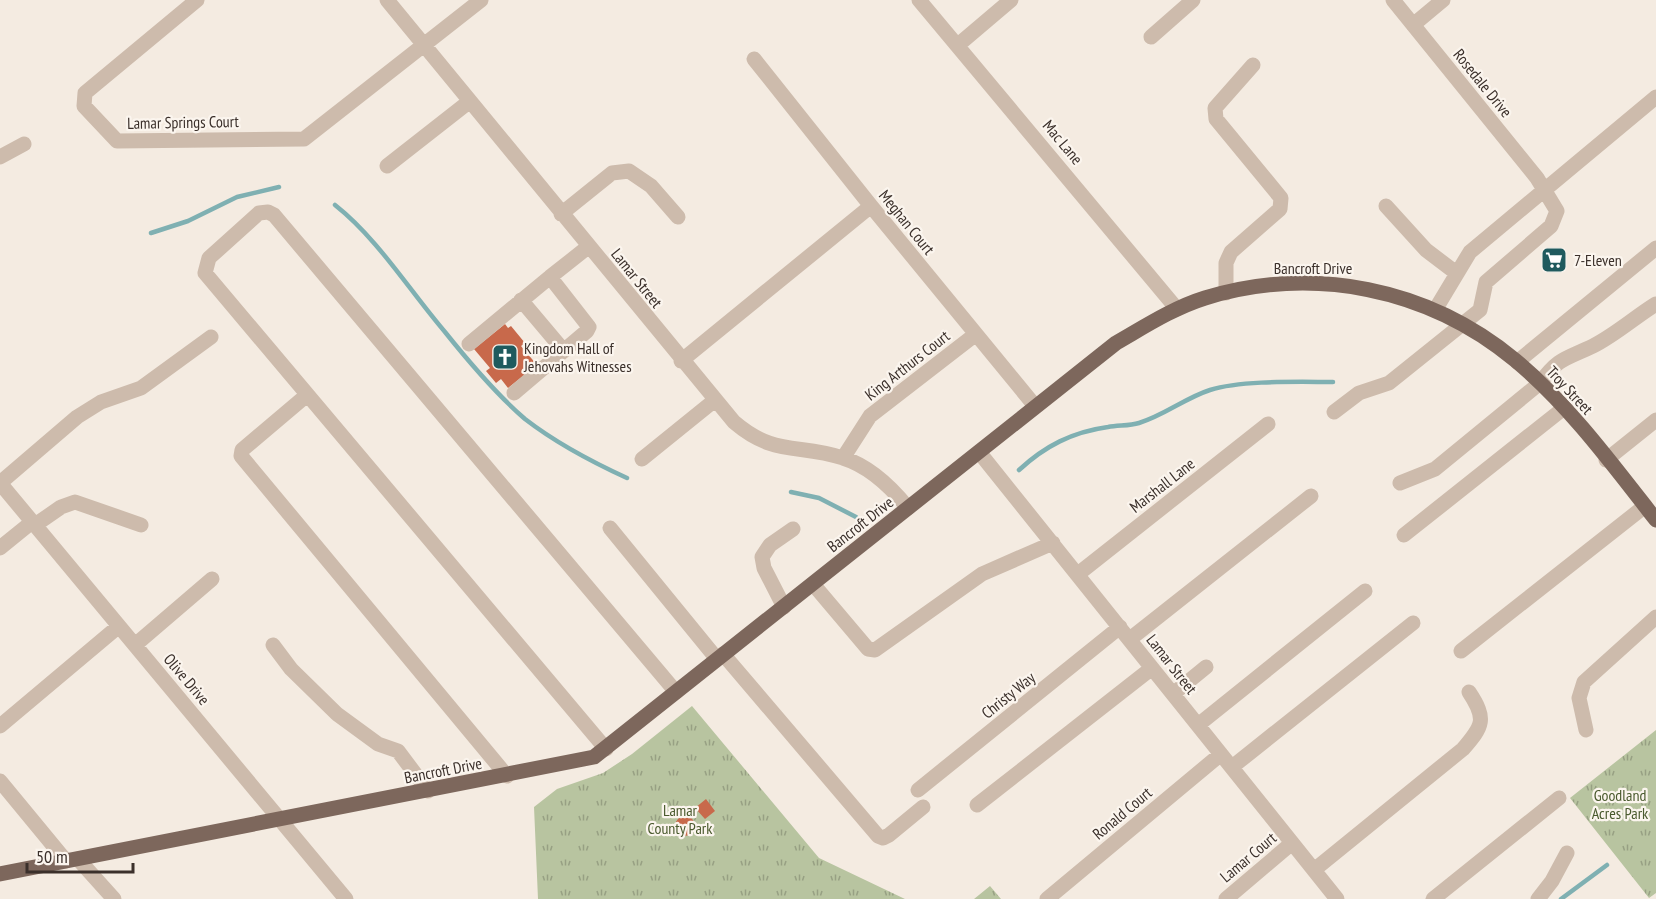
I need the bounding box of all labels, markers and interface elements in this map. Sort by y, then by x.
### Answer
street label: Rosedale Drive [1449,45,1517,121]
street label: Lamar Springs Court [127,111,240,133]
street label: Mac Lane [1039,116,1087,168]
street label: Meghan Court [875,186,939,259]
street label: Lamar Street [607,244,667,312]
supermarket icon: 7-Eleven [1539,245,1569,275]
place label: 7-Eleven [1574,250,1622,270]
street label: Bancroft Drive [1274,258,1352,278]
street label: King Arthurs Court [861,325,954,404]
place label: Kingdom Hall of Jehovahs Witnesses [523,338,632,376]
church icon: Kingdom Hall of Jehovahs Witnesses [490,342,520,372]
street label: Troy Street [1543,362,1598,419]
street label: Marshall Lane [1125,453,1199,517]
street label: Bancroft Drive [823,492,897,556]
street label: Lamar Street [1142,630,1202,698]
street label: Olive Drive [160,649,214,709]
street label: Christy Way [977,667,1039,723]
street label: Bancroft Drive [403,753,483,787]
street label: Ronald Court [1088,782,1156,844]
park label: Goodland Acres Park [1592,785,1649,823]
park label: Lamar County Park [648,800,713,838]
street label: Lamar Court [1216,827,1281,886]
scale bar [27,836,134,874]
text: 50 m [36,845,68,868]

